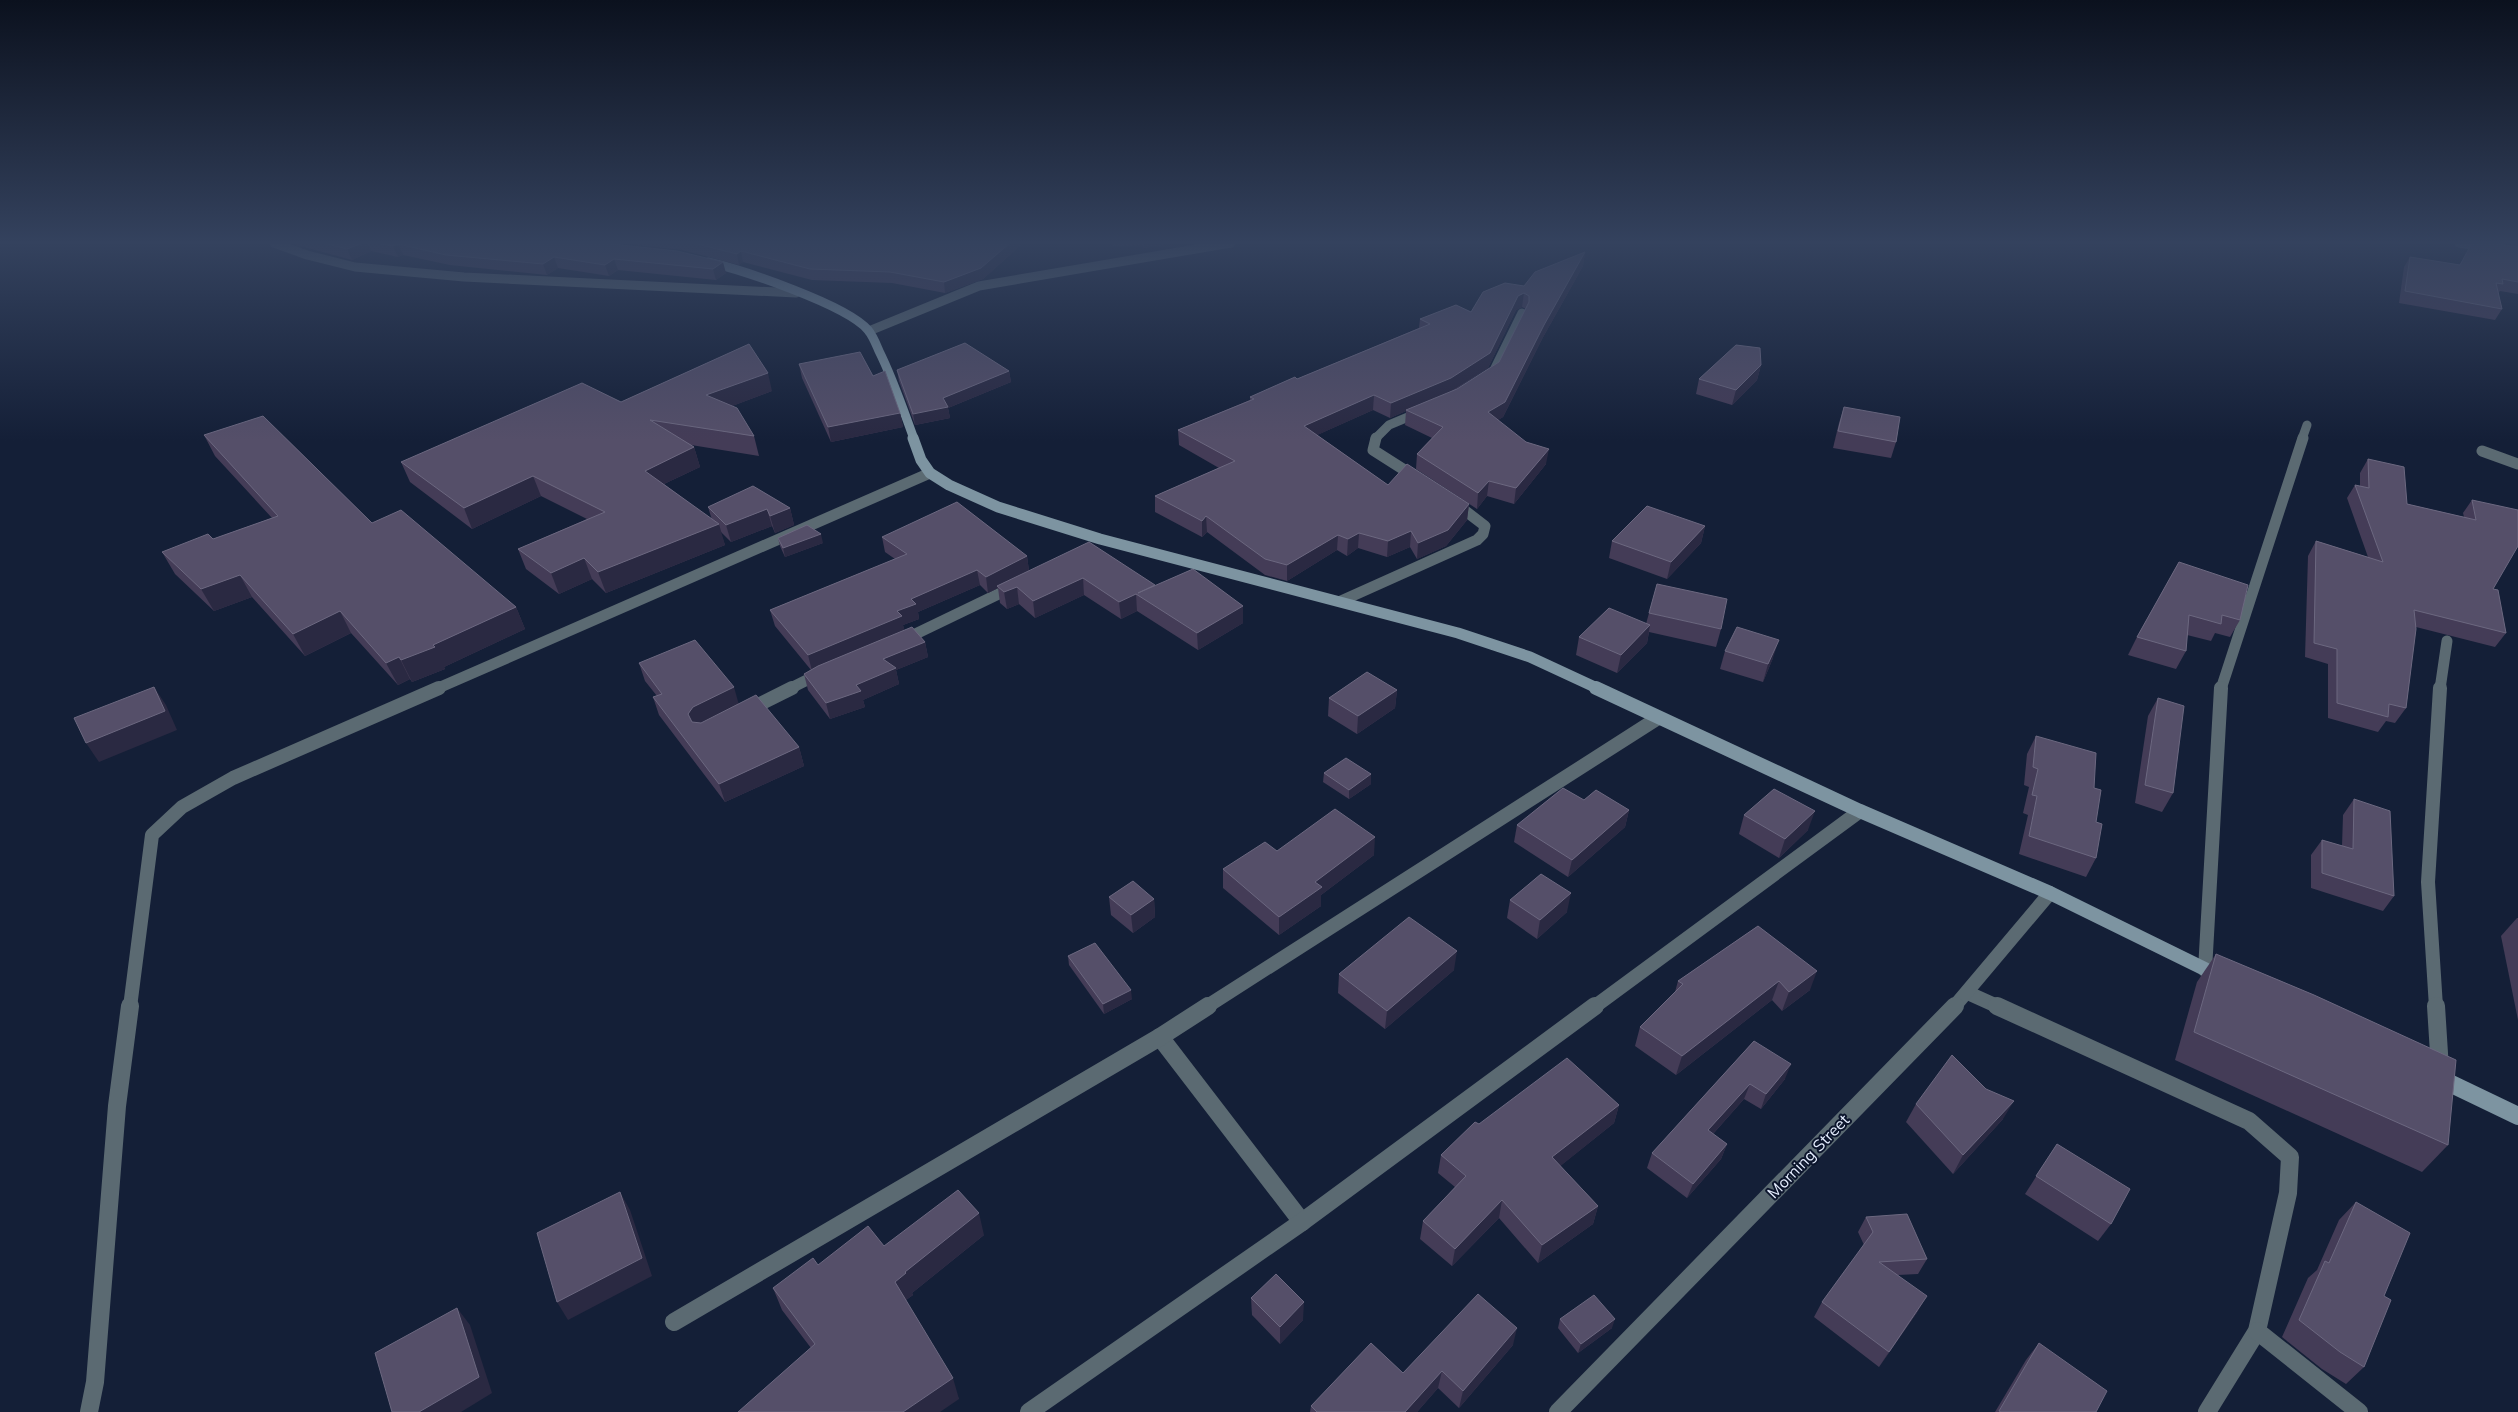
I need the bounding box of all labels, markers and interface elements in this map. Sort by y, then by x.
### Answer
street label: Morning Street [1763,1109,1853,1202]

